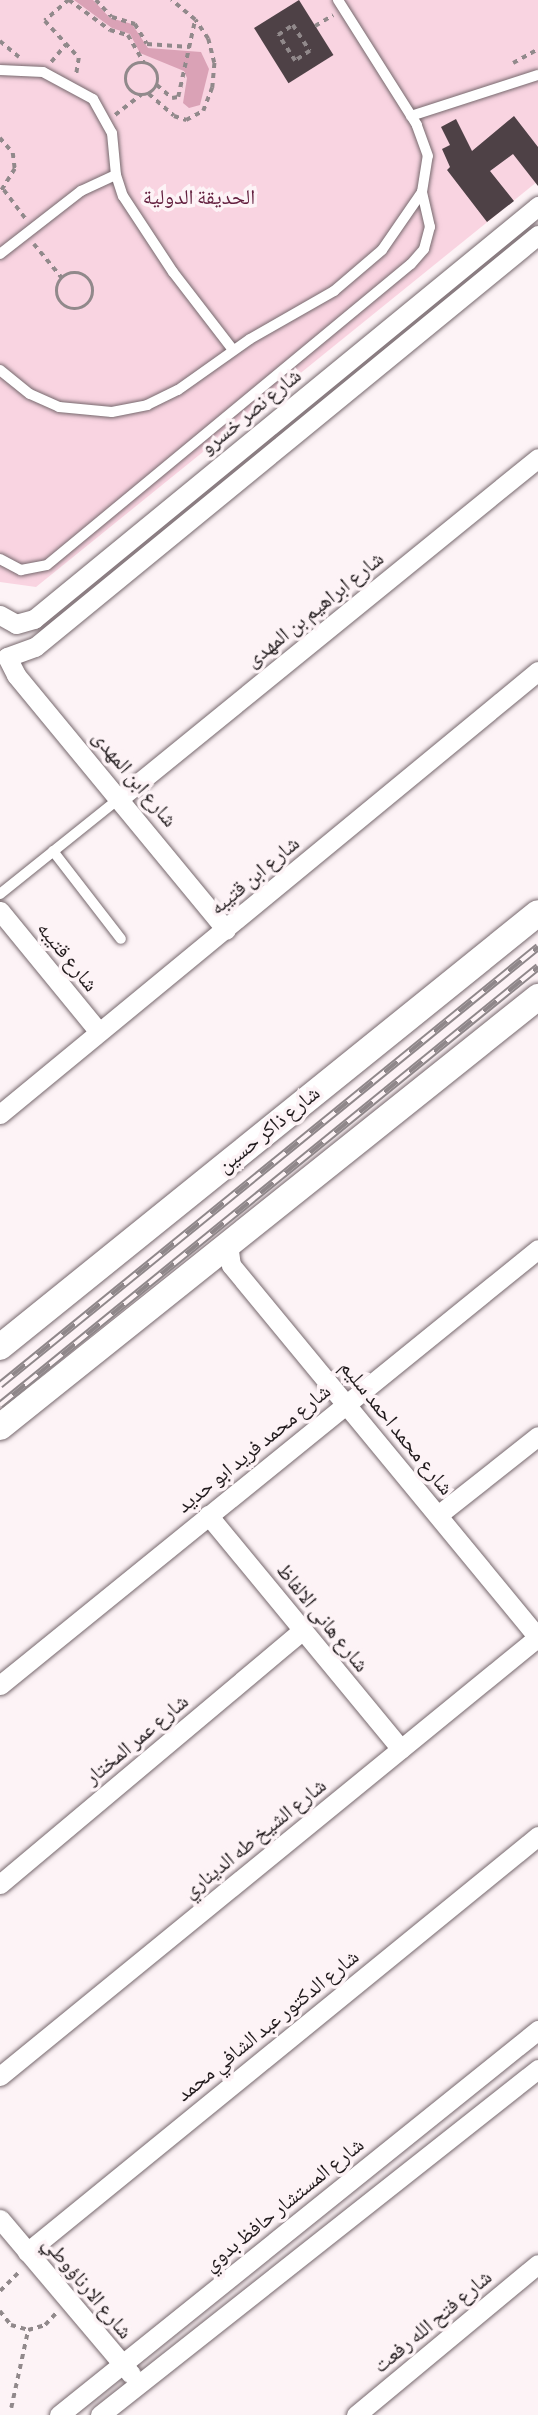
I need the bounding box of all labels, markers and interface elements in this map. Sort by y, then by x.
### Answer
park label: الحديقة الدولية [143,185,255,211]
street label: شارع نصر خسرو [195,364,307,460]
street label: شارع ابراهيم بن المهدى [241,547,389,673]
street label: شارع ابن المهدى [86,725,182,833]
street label: شارع ابن قتيبه [205,831,305,921]
street label: شارع قتيبه [31,917,103,997]
street label: شارع ذاكر حسين [213,1081,325,1179]
street label: شارع محمد احمد سليم [334,1355,458,1501]
street label: شارع محمد فريد ابو حديد [172,1379,336,1519]
street label: شارع هانى الالفاظ [270,1559,374,1677]
street label: شارع عمر المختار [80,1689,194,1791]
street label: شارع الشيخ طه الديناري [178,1773,332,1905]
street label: شارع الدكتور عبد الشافي محمد [172,1945,364,2107]
street label: شارع المستشار حافظ بدوي [199,2133,369,2277]
street label: شارع الارناؤوطي [37,2232,137,2344]
street label: شارع فتح الله رفعت [369,2265,497,2379]

